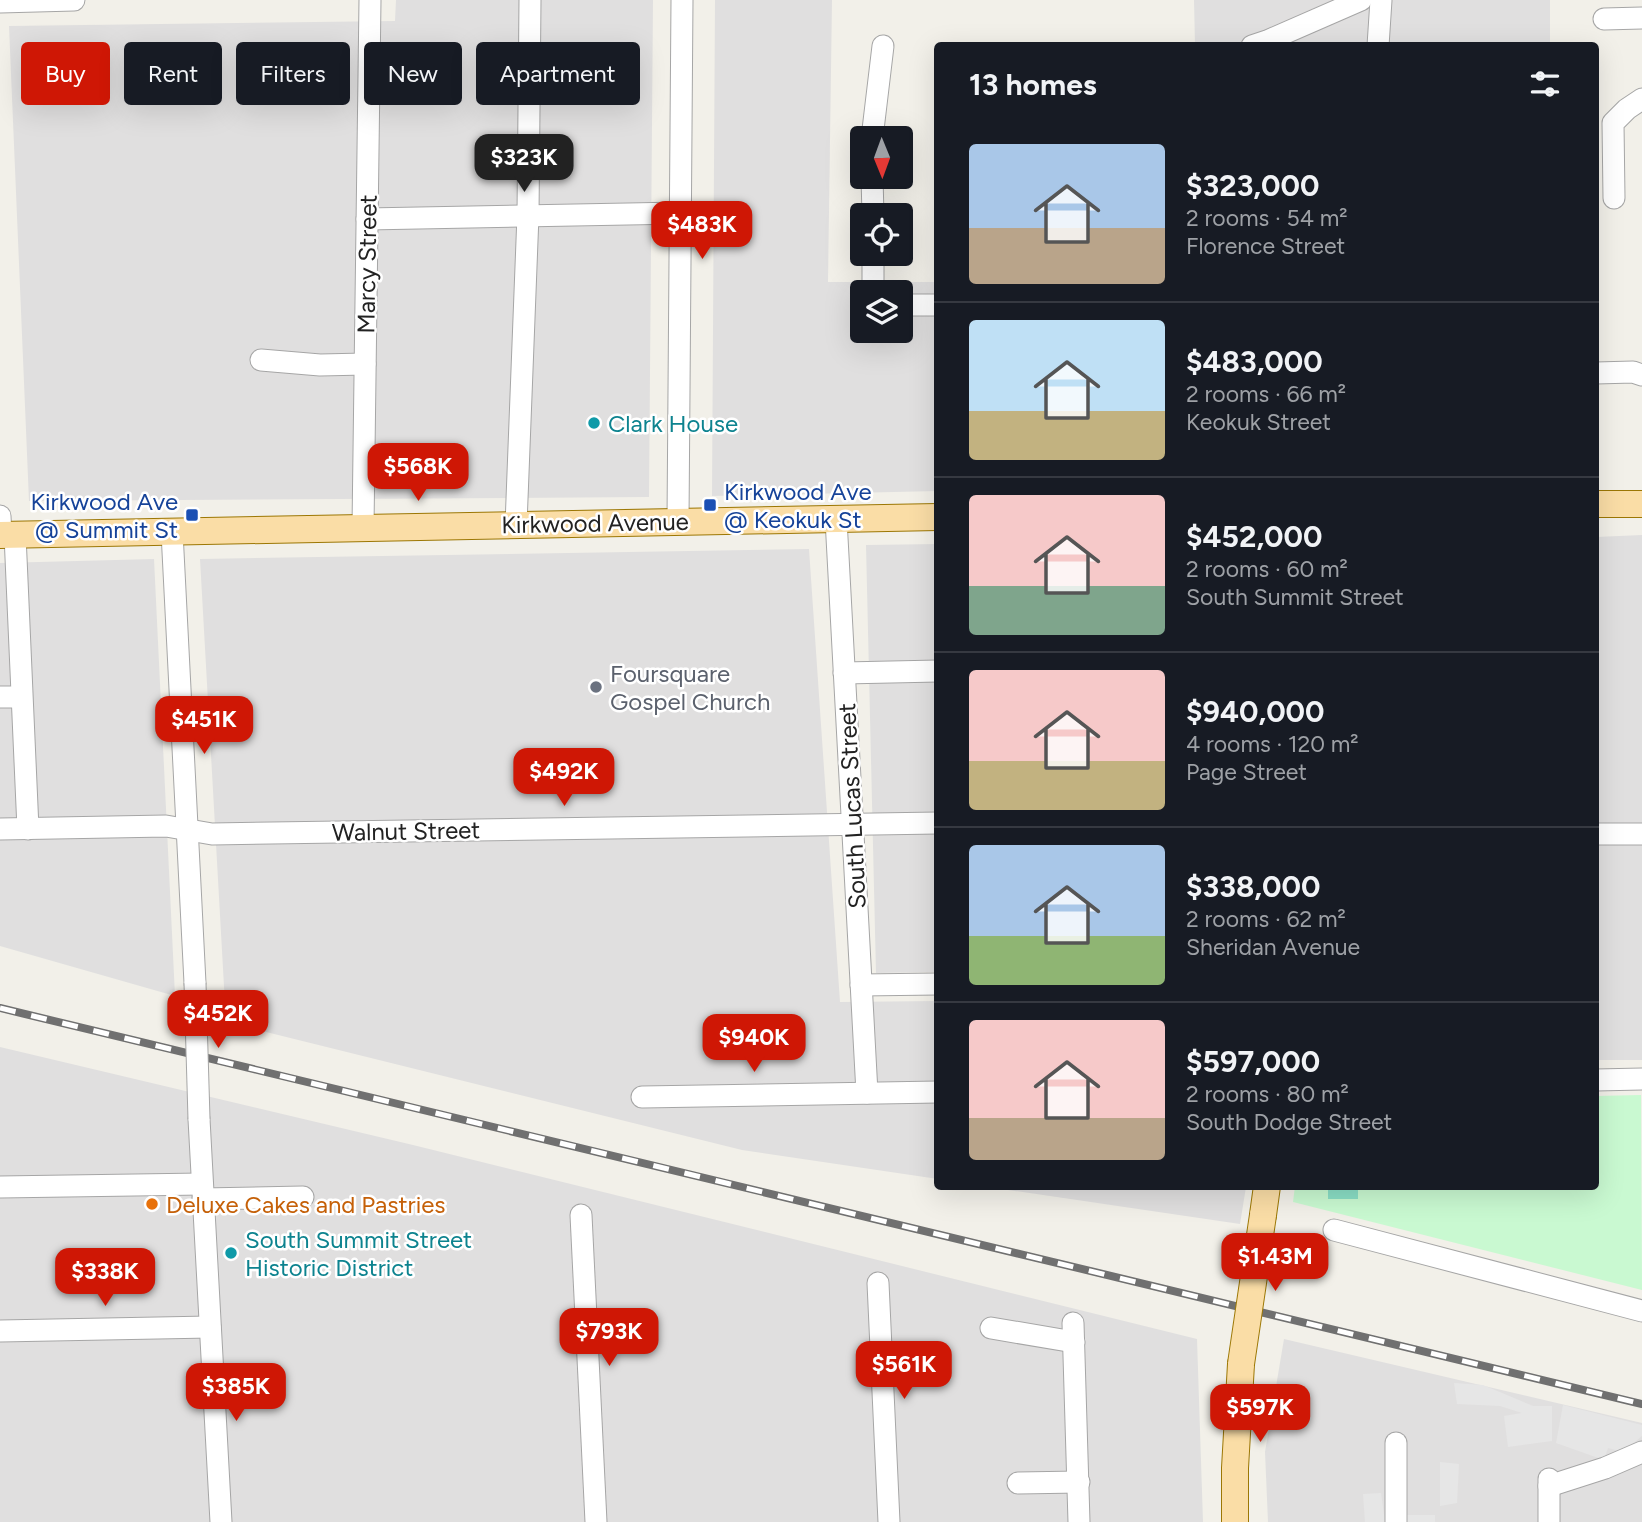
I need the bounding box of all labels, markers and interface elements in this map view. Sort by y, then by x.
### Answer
chip: Buy [21,42,110,105]
chip: Rent [124,42,222,105]
chip: Filters [236,42,350,105]
chip: New [364,42,462,105]
chip: Apartment [476,42,640,105]
icon: filters [1526,65,1564,103]
text: 13 homes [969,66,1097,103]
north arrow [850,126,914,189]
map controls [850,126,913,343]
pin: $323K [475,134,573,194]
text: $323K [491,143,557,171]
text: $323,000 [1186,167,1319,204]
icon: home [1025,172,1109,256]
street label: Marcy Street [351,194,383,334]
pin: $483K [653,202,751,261]
button: locate [850,203,913,266]
text: 2 rooms · 54 m² [1186,204,1348,232]
text: $483K [667,210,737,238]
text: Florence Street [1186,232,1345,260]
button: layers [850,280,913,343]
text: $483,000 [1186,343,1323,380]
icon: home [1025,348,1109,432]
text: 2 rooms · 66 m² [1186,380,1346,408]
text: Keokuk Street [1186,408,1331,436]
place label: Clark House [608,409,738,438]
marker: Clark House [586,415,602,431]
pin: $568K [369,444,467,503]
text: $568K [384,452,452,480]
place label: Kirkwood Ave @ Keokuk St [724,477,872,534]
place label: Kirkwood Ave @ Summit St [30,487,178,544]
marker: Kirkwood Ave @ Keokuk St [702,497,718,513]
marker: Kirkwood Ave @ Summit St [184,507,200,523]
street label: Kirkwood Avenue [501,507,689,539]
text: $452,000 [1186,518,1322,555]
icon: home [1025,523,1109,607]
text: 2 rooms · 60 m² [1186,555,1348,583]
text: South Summit Street [1186,583,1404,611]
place label: Foursquare Gospel Church [610,659,770,716]
marker: Foursquare Gospel Church [588,679,604,695]
text: $940,000 [1186,693,1324,730]
pin: $451K [155,696,253,756]
icon: home [1025,698,1109,782]
street label: South Lucas Street [832,702,872,910]
text: $451K [171,705,237,733]
text: 4 rooms · 120 m² [1186,730,1359,758]
pin: $492K [515,748,613,808]
text: $492K [529,757,599,785]
text: Page Street [1186,758,1307,786]
street label: Walnut Street [331,815,481,847]
text: $338,000 [1186,868,1320,905]
icon: home [1025,873,1109,957]
text: 2 rooms · 62 m² [1186,905,1346,933]
text: Sheridan Avenue [1186,933,1360,961]
pin: $452K [169,990,267,1050]
text: $452K [183,999,253,1027]
pin: $940K [705,1014,803,1074]
text: $940K [719,1023,789,1051]
text: $597,000 [1186,1043,1320,1080]
icon: home [1025,1048,1109,1132]
text: 2 rooms · 80 m² [1186,1080,1349,1108]
text: South Dodge Street [1186,1108,1392,1136]
place label: Deluxe Cakes and Pastries [166,1190,445,1219]
marker: Deluxe Cakes and Pastries [144,1196,160,1212]
place label: South Summit Street Historic District [245,1225,472,1282]
pin: $1.43M [1218,1234,1332,1293]
text: $1.43M [1237,1242,1313,1270]
marker: South Summit Street Historic District [223,1245,239,1261]
pin: $338K [56,1248,154,1308]
text: $338K [71,1257,139,1285]
pin: $793K [560,1308,658,1368]
text: $793K [576,1317,642,1345]
pin: $561K [855,1342,953,1401]
text: $561K [872,1350,936,1378]
pin: $385K [187,1364,285,1423]
text: $385K [202,1372,270,1400]
pin: $597K [1211,1384,1309,1444]
text: $597K [1226,1393,1294,1421]

